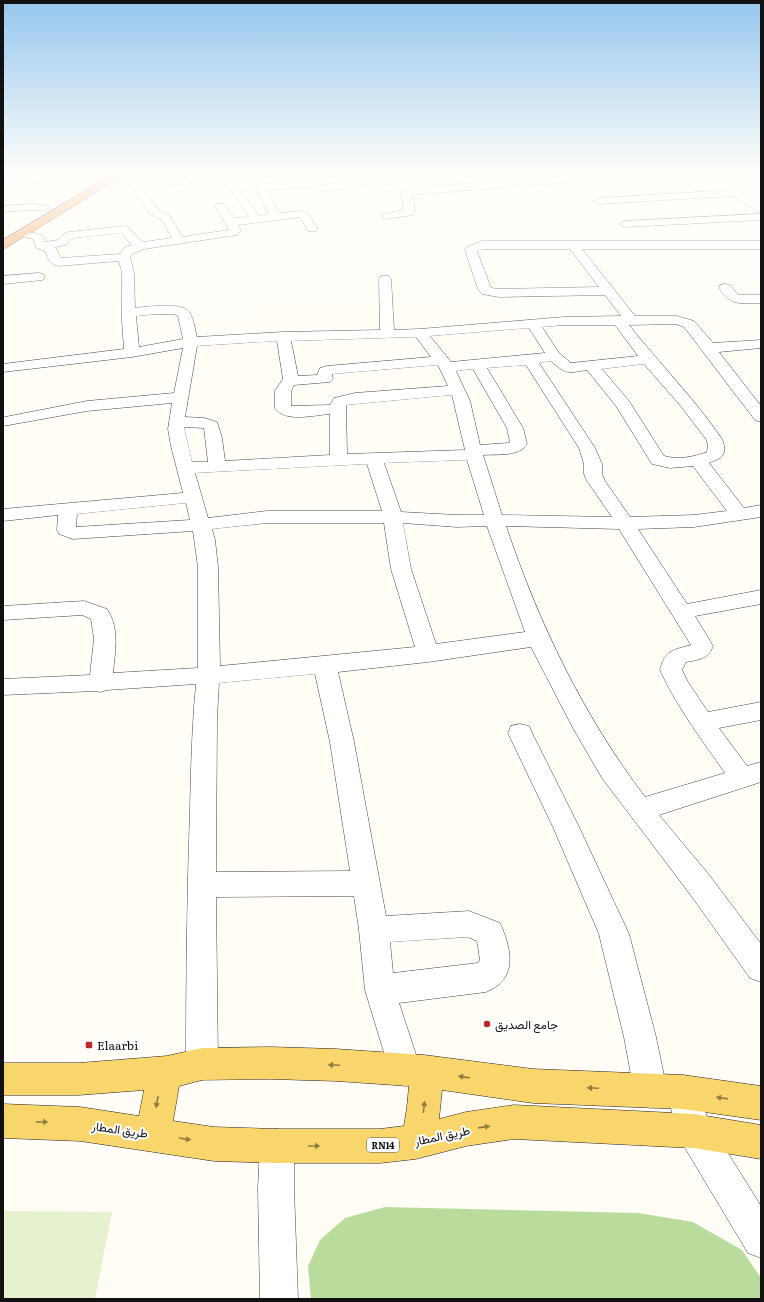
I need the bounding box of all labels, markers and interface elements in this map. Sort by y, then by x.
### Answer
place label: جامع الصديق [495,1015,558,1034]
marker: جامع الصديق [482,1019,492,1029]
place label: Elaarbi [97,1036,138,1054]
marker: Elaarbi [84,1040,94,1050]
one-way arrow [328,1062,340,1069]
one-way arrow [457,1074,470,1080]
one-way arrow [587,1085,599,1092]
one-way arrow [716,1095,728,1101]
one-way arrow [154,1096,160,1109]
one-way arrow [421,1101,428,1113]
street label: طريق المطار [90,1116,149,1142]
one-way arrow [36,1119,49,1125]
street label: طريق المطار [412,1120,472,1150]
one-way arrow [478,1124,491,1130]
one-way arrow [179,1136,191,1142]
road number: RN14 [367,1138,399,1152]
one-way arrow [308,1143,321,1149]

